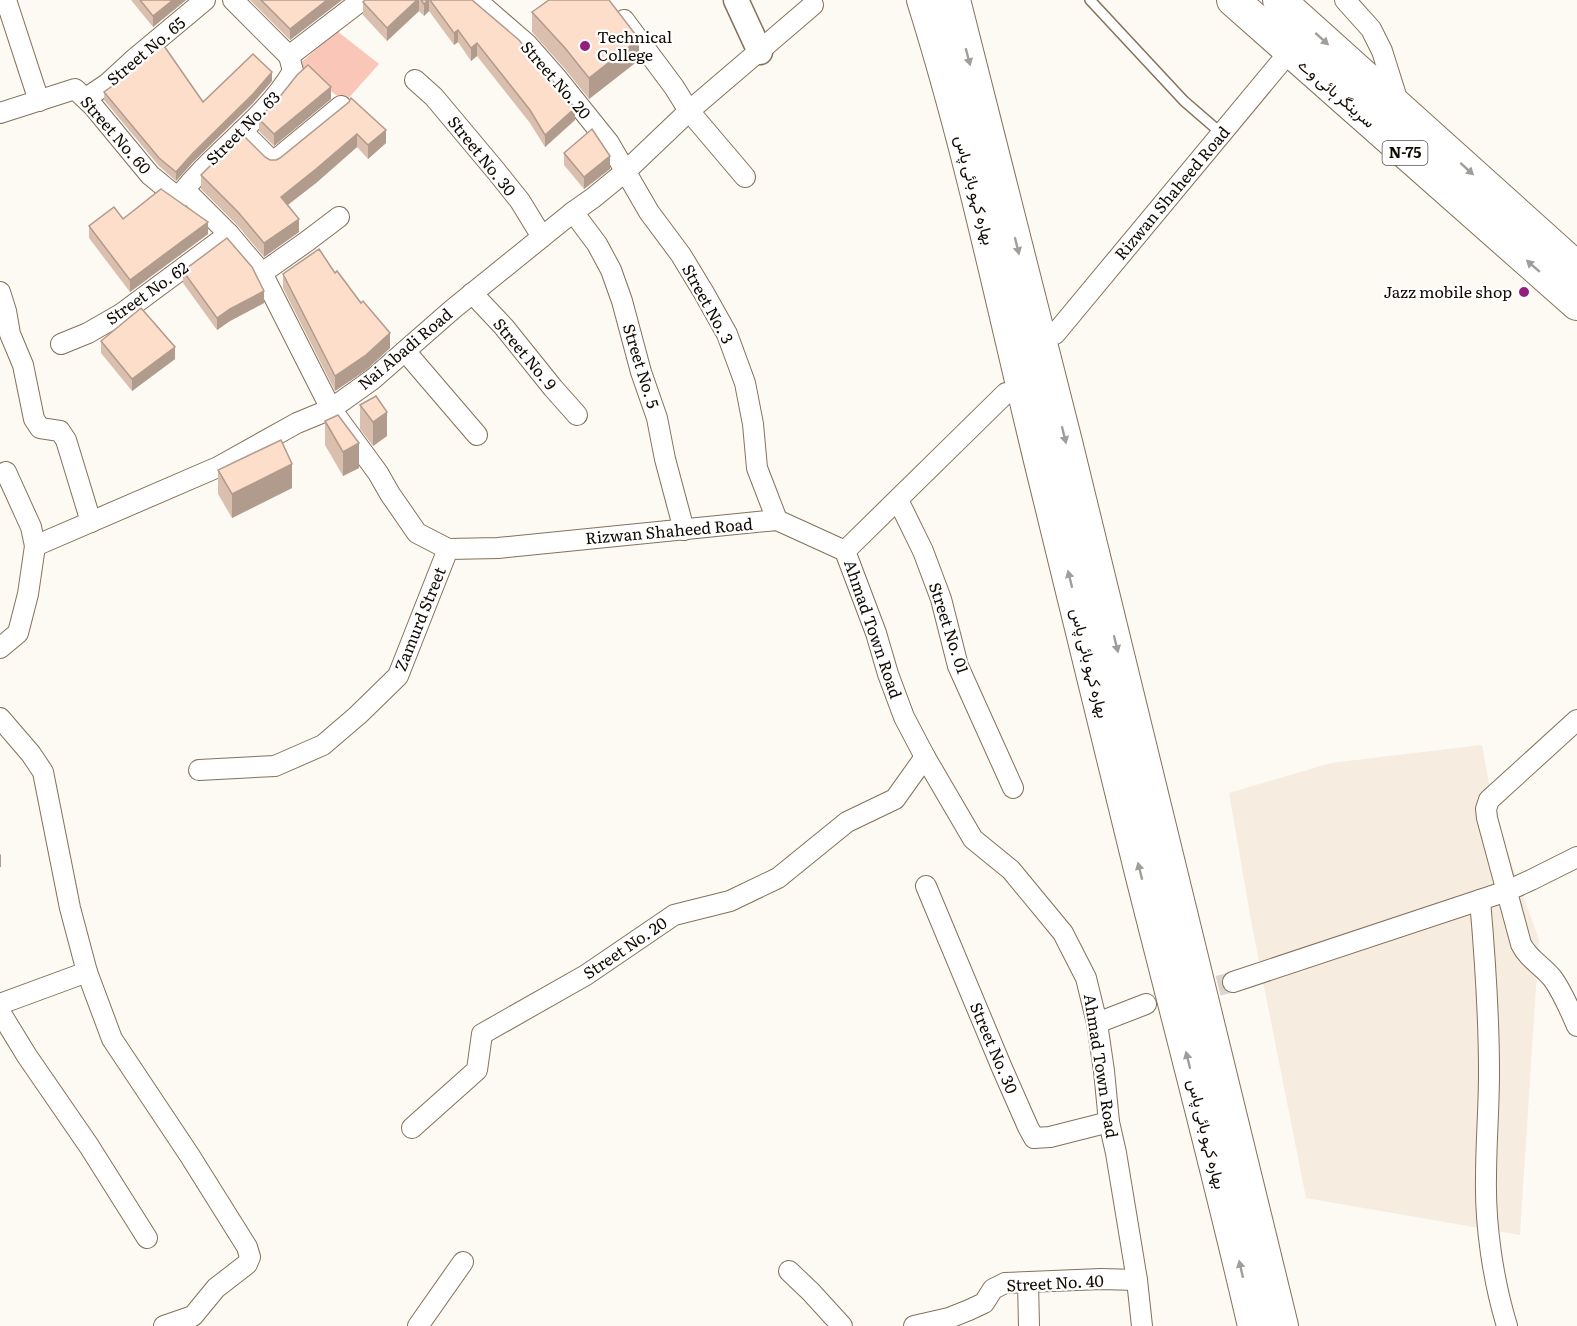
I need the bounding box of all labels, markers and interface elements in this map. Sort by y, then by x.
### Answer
street label: Street No. 65 [101,10,190,90]
place label: Technical College [597,24,672,66]
one-way arrow [1314,32,1329,45]
street label: Street No. 20 [516,35,598,124]
marker: Technical College [578,39,592,53]
one-way arrow [964,47,974,66]
street label: سرینگر ہائی وے [1294,52,1381,133]
street label: Street No. 63 [200,85,285,170]
street label: Street No. 60 [76,90,158,179]
street label: Street No. 30 [443,110,523,201]
street label: Rizwan Shaheed Road [1108,120,1235,265]
street label: بھارہ کہو بائی پاس [949,132,1002,247]
road number: N-75 [1382,141,1428,165]
one-way arrow [1460,162,1475,176]
one-way arrow [1012,236,1022,255]
street label: Street No. 62 [100,255,193,330]
street label: Street No. 3 [677,259,741,348]
one-way arrow [1526,260,1541,273]
place label: Jazz mobile shop [1383,279,1512,303]
marker: Jazz mobile shop [1517,285,1531,299]
street label: Nai Abadi Road [352,301,457,395]
street label: Street No. 9 [488,312,563,395]
street label: Street No. 5 [618,320,666,411]
one-way arrow [1060,425,1070,444]
street label: Rizwan Shaheed Road [584,511,754,549]
street label: Ahmad Town Road [839,556,909,702]
street label: Zamurd Street [387,562,451,674]
one-way arrow [1064,570,1074,588]
street label: Street No. 01 [924,579,976,677]
street label: بھارہ کہو بائی پاس [1065,605,1116,721]
one-way arrow [1111,635,1121,654]
one-way arrow [1135,861,1145,880]
street label: Street No. 20 [578,910,671,984]
street label: Ahmad Town Road [1079,992,1125,1140]
street label: Street No. 30 [965,998,1025,1097]
one-way arrow [1183,1050,1193,1069]
street label: بھارہ کہو بائی پاس [1182,1076,1233,1192]
one-way arrow [1236,1259,1245,1278]
street label: Street No. 40 [1006,1267,1104,1297]

